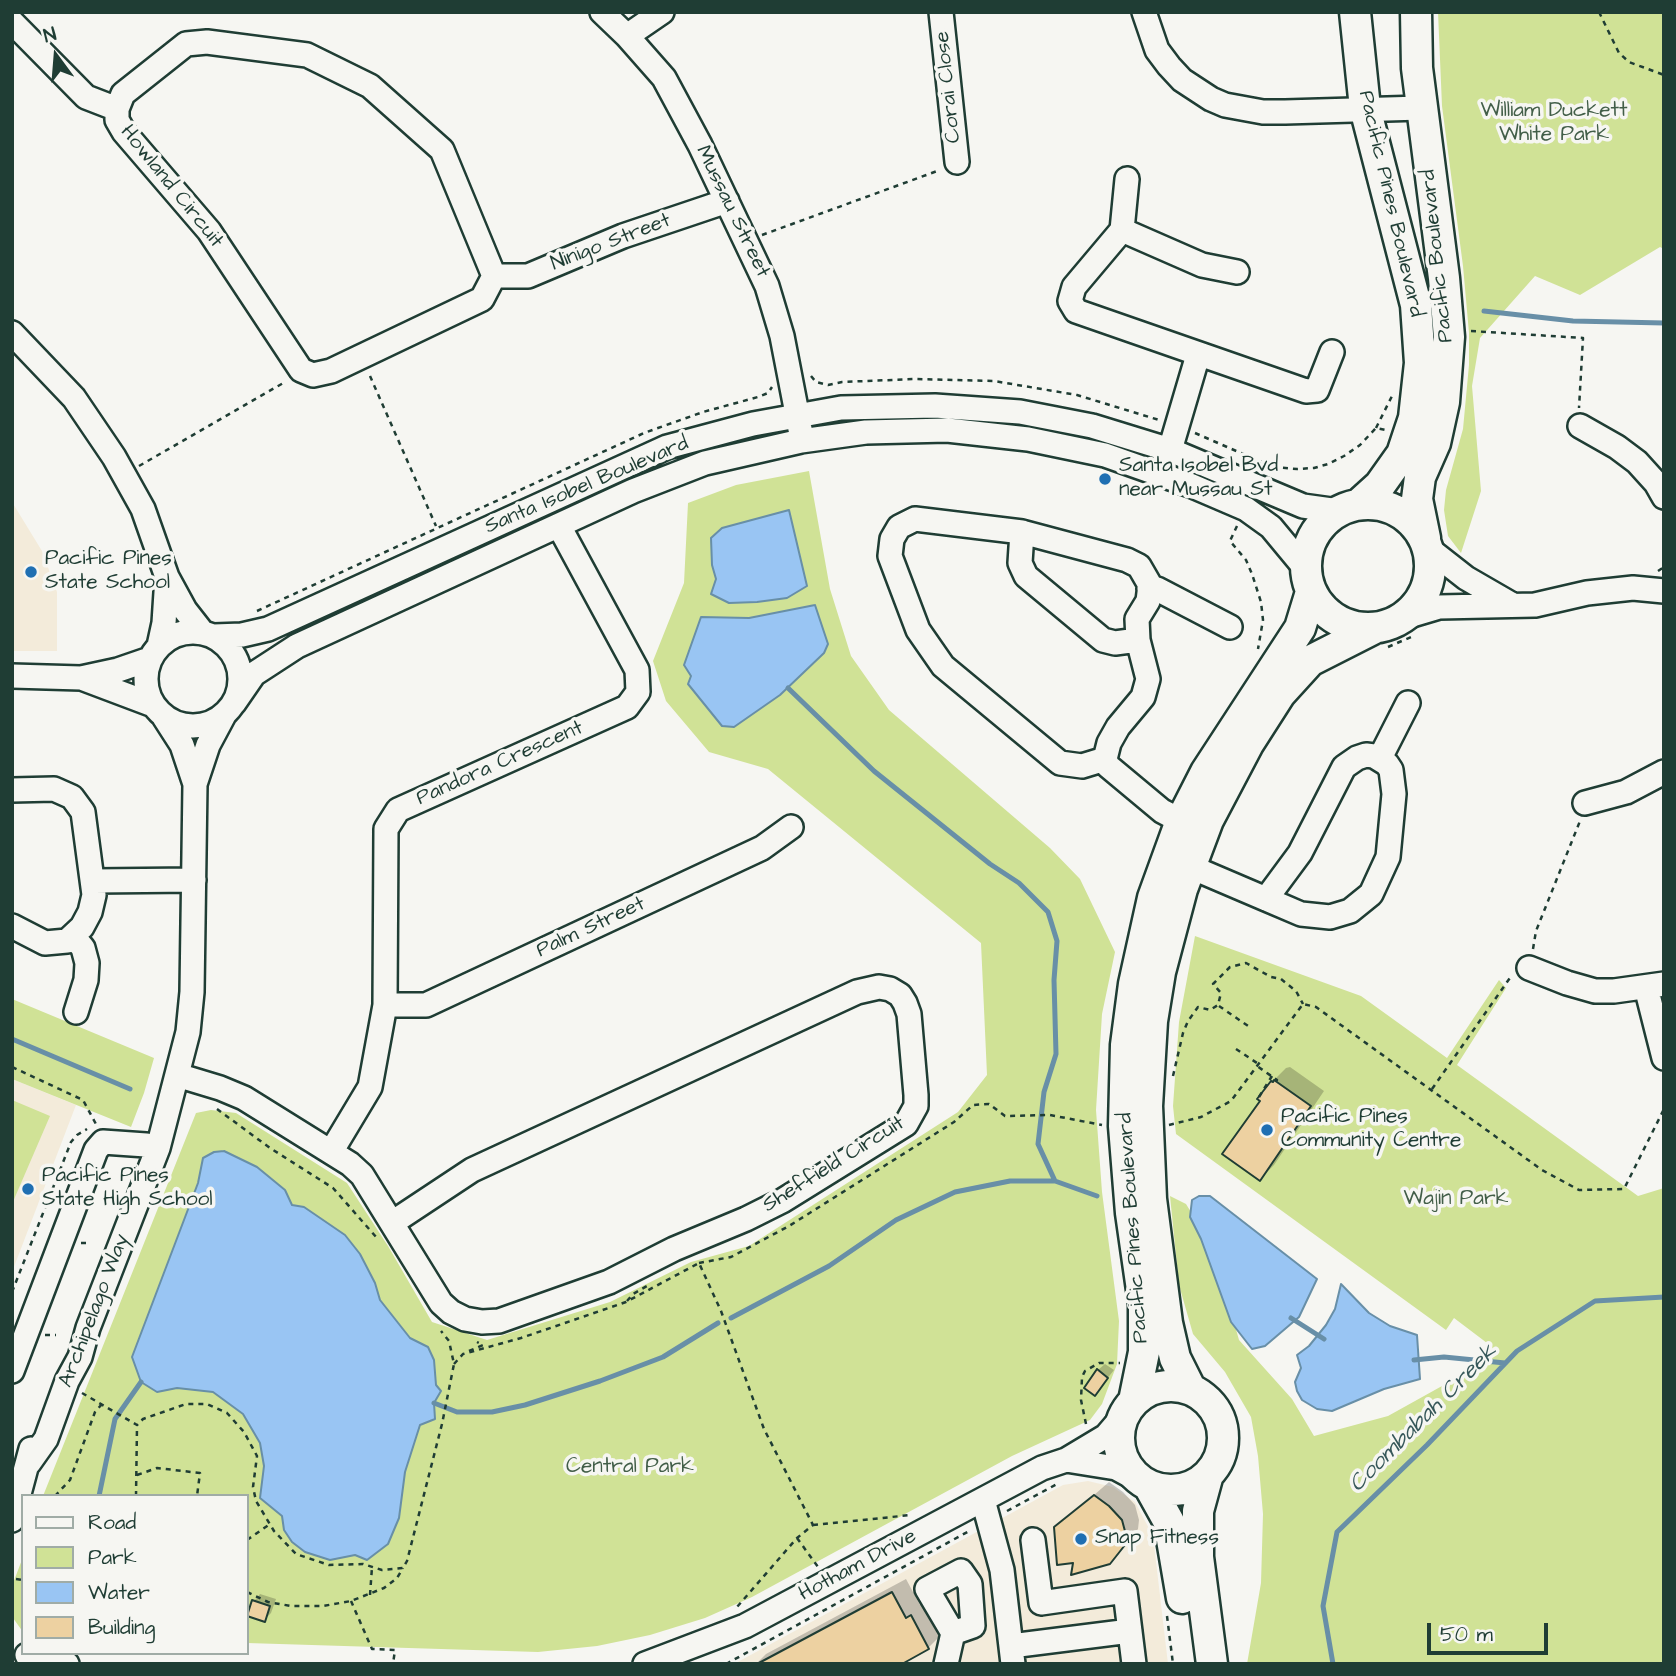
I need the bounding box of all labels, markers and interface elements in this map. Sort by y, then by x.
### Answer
north arrow [21,21,91,91]
text: N [41,21,60,50]
street label: Corai Close [931,30,967,144]
street label: Pacific Pines Boulevard [1352,88,1428,320]
park label: William Duckett White Park [1481,99,1627,149]
street label: Howland Circuit [114,121,228,253]
street label: Mussau Street [689,142,775,282]
street label: Pacific Boulevard [1416,168,1460,344]
street label: Ninigo Street [548,209,674,277]
street label: Santa Isobel Boulevard [481,432,693,540]
place label: Santa Isobel Bvd near Mussau St [1119,454,1278,504]
marker: Santa Isobel Bvd near Mussau St [1097,471,1113,487]
place label: Pacific Pines State School [45,547,172,597]
marker: Pacific Pines State School [23,564,39,580]
street label: Pandora Crescent [413,716,587,812]
street label: Palm Street [533,892,649,964]
place label: Pacific Pines Community Centre [1281,1105,1461,1155]
street label: Sheffield Circuit [758,1111,910,1219]
street label: Pacific Pines Boulevard [1113,1112,1155,1344]
marker: Pacific Pines Community Centre [1259,1122,1275,1138]
place label: Pacific Pines State High School [42,1164,213,1214]
marker: Pacific Pines State High School [20,1181,36,1197]
park label: Wajin Park [1404,1187,1508,1213]
street label: Archipelago Way [54,1231,136,1391]
water label: Coombabah Creek [1344,1339,1504,1499]
park label: Central Park [566,1455,694,1481]
legend [21,1494,248,1655]
text: Road [88,1508,136,1537]
street label: Hotham Drive [795,1524,921,1608]
place label: Snap Fitness [1095,1526,1219,1552]
marker: Snap Fitness [1073,1531,1089,1547]
text: Park [88,1543,137,1572]
text: Water [88,1578,150,1607]
scale bar [1431,1610,1552,1654]
text: Building [88,1613,155,1642]
text: 50 m [1440,1620,1493,1649]

